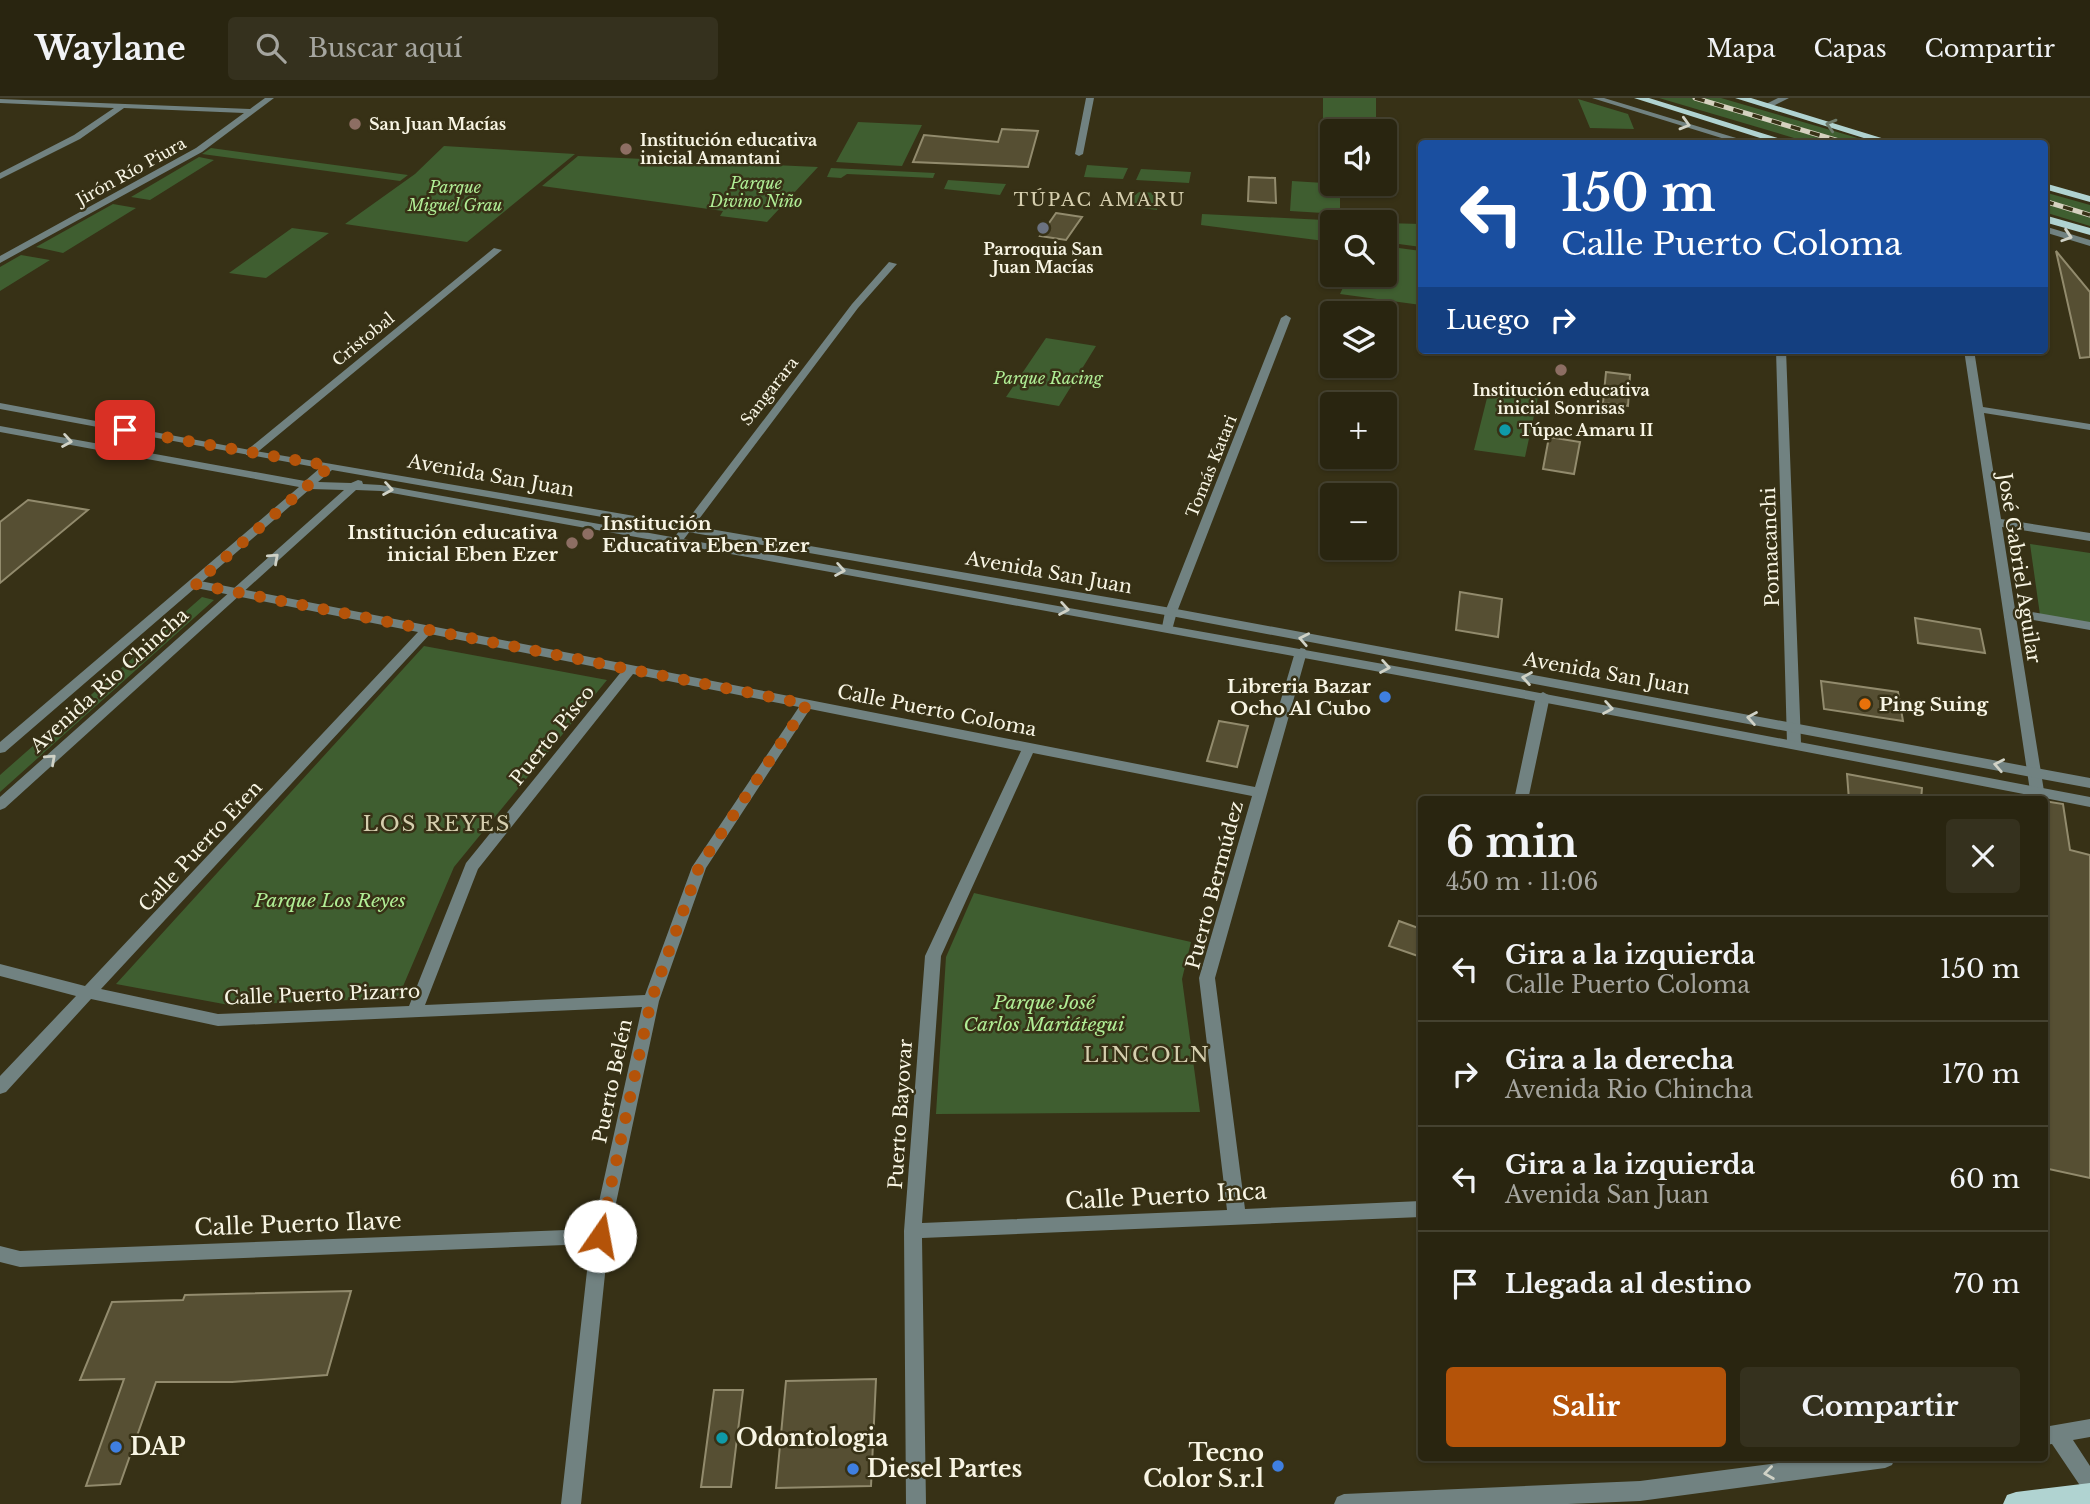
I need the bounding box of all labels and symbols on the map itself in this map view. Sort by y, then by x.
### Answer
place label: San Juan Macías [369,114,506,134]
marker: San Juan Macías [347,116,363,132]
one-way arrow [1679,116,1691,130]
one-way arrow [1825,118,1837,133]
place label: Institución educativa inicial Amantani [640,130,817,168]
street label: Jirón Río Piura [71,133,189,210]
marker: Institución educativa inicial Amantani [618,141,634,157]
park label: Parque Divino Niño [709,173,802,211]
park label: Parque Miguel Grau [407,177,502,215]
district label: TÚPAC AMARU [1014,188,1186,211]
marker: Parroquia San Juan Macías [1035,220,1051,236]
one-way arrow [2060,228,2073,242]
place label: Parroquia San Juan Macías [983,239,1103,277]
street label: Cristobal [328,308,398,370]
street label: Sangarara [736,353,802,429]
marker: Institución educativa inicial Sonrisas [1553,362,1569,378]
park label: Parque Racing [992,368,1104,388]
place label: Institución educativa inicial Sonrisas [1472,380,1650,418]
pin [95,400,155,460]
street label: Tomás Katari [1181,411,1241,520]
place label: Túpac Amaru II [1519,420,1653,440]
marker: Túpac Amaru II [1497,422,1513,438]
one-way arrow [61,433,73,448]
street label: Avenida San Juan [405,449,576,501]
street label: José Gabriel Aguilar [1993,468,2046,665]
one-way arrow [382,481,394,496]
street label: Pomacanchi [1757,486,1784,607]
place label: Institución Educativa Eben Ezer [602,512,810,557]
place label: Institución educativa inicial Eben Ezer [348,521,559,566]
marker: Institución Educativa Eben Ezer [580,526,596,542]
marker: Institución educativa inicial Eben Ezer [564,535,580,551]
street label: Avenida San Juan [963,546,1134,598]
one-way arrow [266,554,279,566]
one-way arrow [834,562,846,577]
one-way arrow [1058,601,1070,616]
street label: Avenida Rio Chincha [25,603,193,758]
one-way arrow [1298,632,1310,647]
street label: Avenida San Juan [1521,647,1692,699]
one-way arrow [1379,659,1391,674]
one-way arrow [1522,672,1534,687]
place label: Libreria Bazar Ocho Al Cubo [1227,675,1372,720]
street label: Calle Puerto Coloma [835,680,1039,741]
street label: Puerto Pisco [505,681,600,790]
marker: Libreria Bazar Ocho Al Cubo [1377,689,1393,705]
place label: Ping Suing [1879,693,1989,716]
marker: Ping Suing [1857,696,1873,712]
one-way arrow [1602,700,1614,715]
one-way arrow [1746,711,1757,726]
one-way arrow [43,755,56,768]
one-way arrow [1993,759,2005,774]
street label: Calle Puerto Eten [134,776,267,916]
street label: Puerto Bermúdez [1181,799,1248,972]
district label: LOS REYES [363,811,511,837]
park label: Parque Los Reyes [253,889,406,912]
street label: Calle Puerto Pizarro [224,980,420,1009]
park label: Parque José Carlos Mariátegui [963,991,1125,1036]
street label: Puerto Belén [588,1017,637,1145]
street label: Puerto Bayovar [884,1038,917,1190]
district label: LINCOLN [1083,1042,1211,1068]
street label: Calle Puerto Inca [1064,1177,1268,1215]
position arrow [563,1199,637,1273]
street label: Calle Puerto Ilave [194,1206,402,1242]
place label: Odontologia [736,1424,888,1452]
marker: Odontologia [714,1430,730,1446]
place label: DAP [130,1433,186,1461]
marker: DAP [108,1439,124,1455]
place label: Tecno Color S.r.l [1143,1439,1264,1493]
place label: Diesel Partes [867,1455,1022,1483]
marker: Tecno Color S.r.l [1270,1458,1286,1474]
marker: Diesel Partes [845,1461,861,1477]
one-way arrow [1763,1466,1775,1481]

